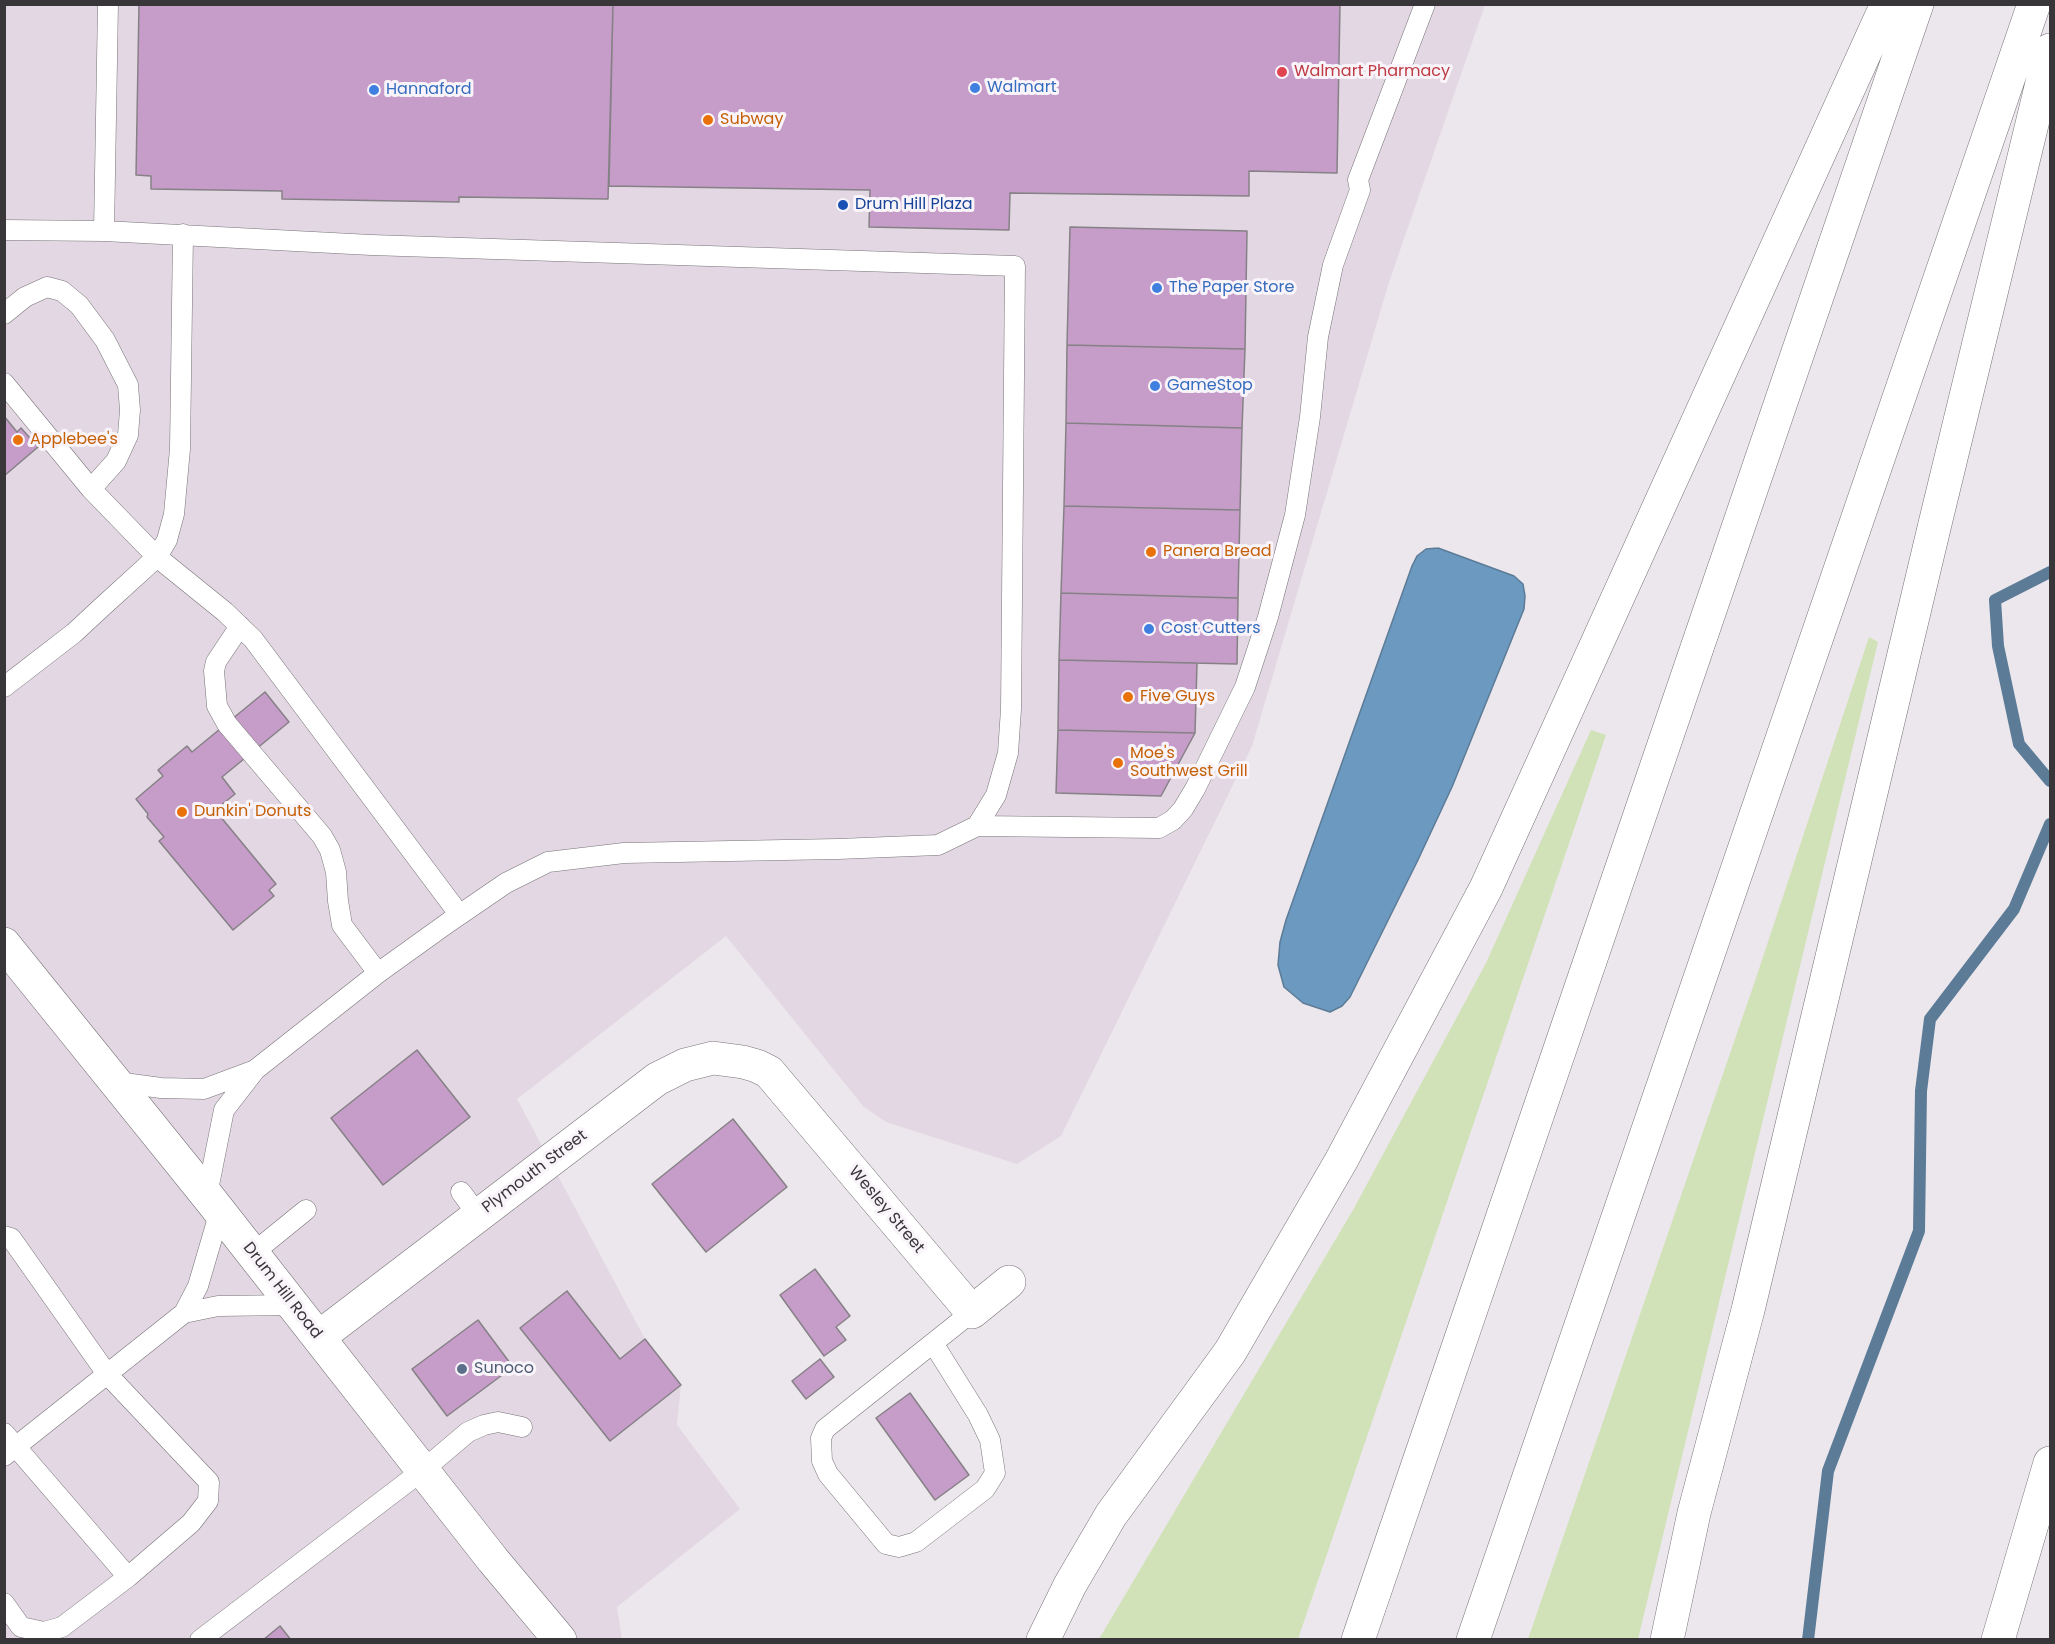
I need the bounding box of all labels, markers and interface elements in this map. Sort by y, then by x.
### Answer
place label: Walmart Pharmacy [1294,62,1450,82]
marker: Walmart Pharmacy [1275,65,1289,79]
place label: Walmart [987,78,1056,98]
place label: Hannaford [386,80,471,100]
marker: Walmart [968,81,982,95]
marker: Hannaford [367,83,381,97]
place label: Subway [720,110,783,130]
marker: Subway [701,113,715,127]
place label: Drum Hill Plaza [855,195,973,215]
marker: Drum Hill Plaza [836,198,850,212]
place label: The Paper Store [1169,278,1294,298]
marker: The Paper Store [1150,281,1164,295]
place label: GameStop [1167,376,1253,396]
marker: GameStop [1148,379,1162,393]
place label: Applebee's [30,430,118,450]
marker: Applebee's [11,433,25,447]
place label: Panera Bread [1163,542,1272,562]
marker: Panera Bread [1144,545,1158,559]
place label: Cost Cutters [1161,619,1261,639]
marker: Cost Cutters [1142,622,1156,636]
place label: Five Guys [1140,687,1215,707]
marker: Five Guys [1121,690,1135,704]
place label: Moe's Southwest Grill [1130,744,1248,782]
marker: Moe's Southwest Grill [1111,756,1125,770]
place label: Dunkin' Donuts [194,802,311,822]
marker: Dunkin' Donuts [175,805,189,819]
street label: Plymouth Street [479,1126,591,1218]
street label: Wesley Street [844,1163,928,1257]
street label: Drum Hill Road [238,1239,326,1343]
place label: Sunoco [474,1359,534,1379]
marker: Sunoco [455,1362,469,1376]

